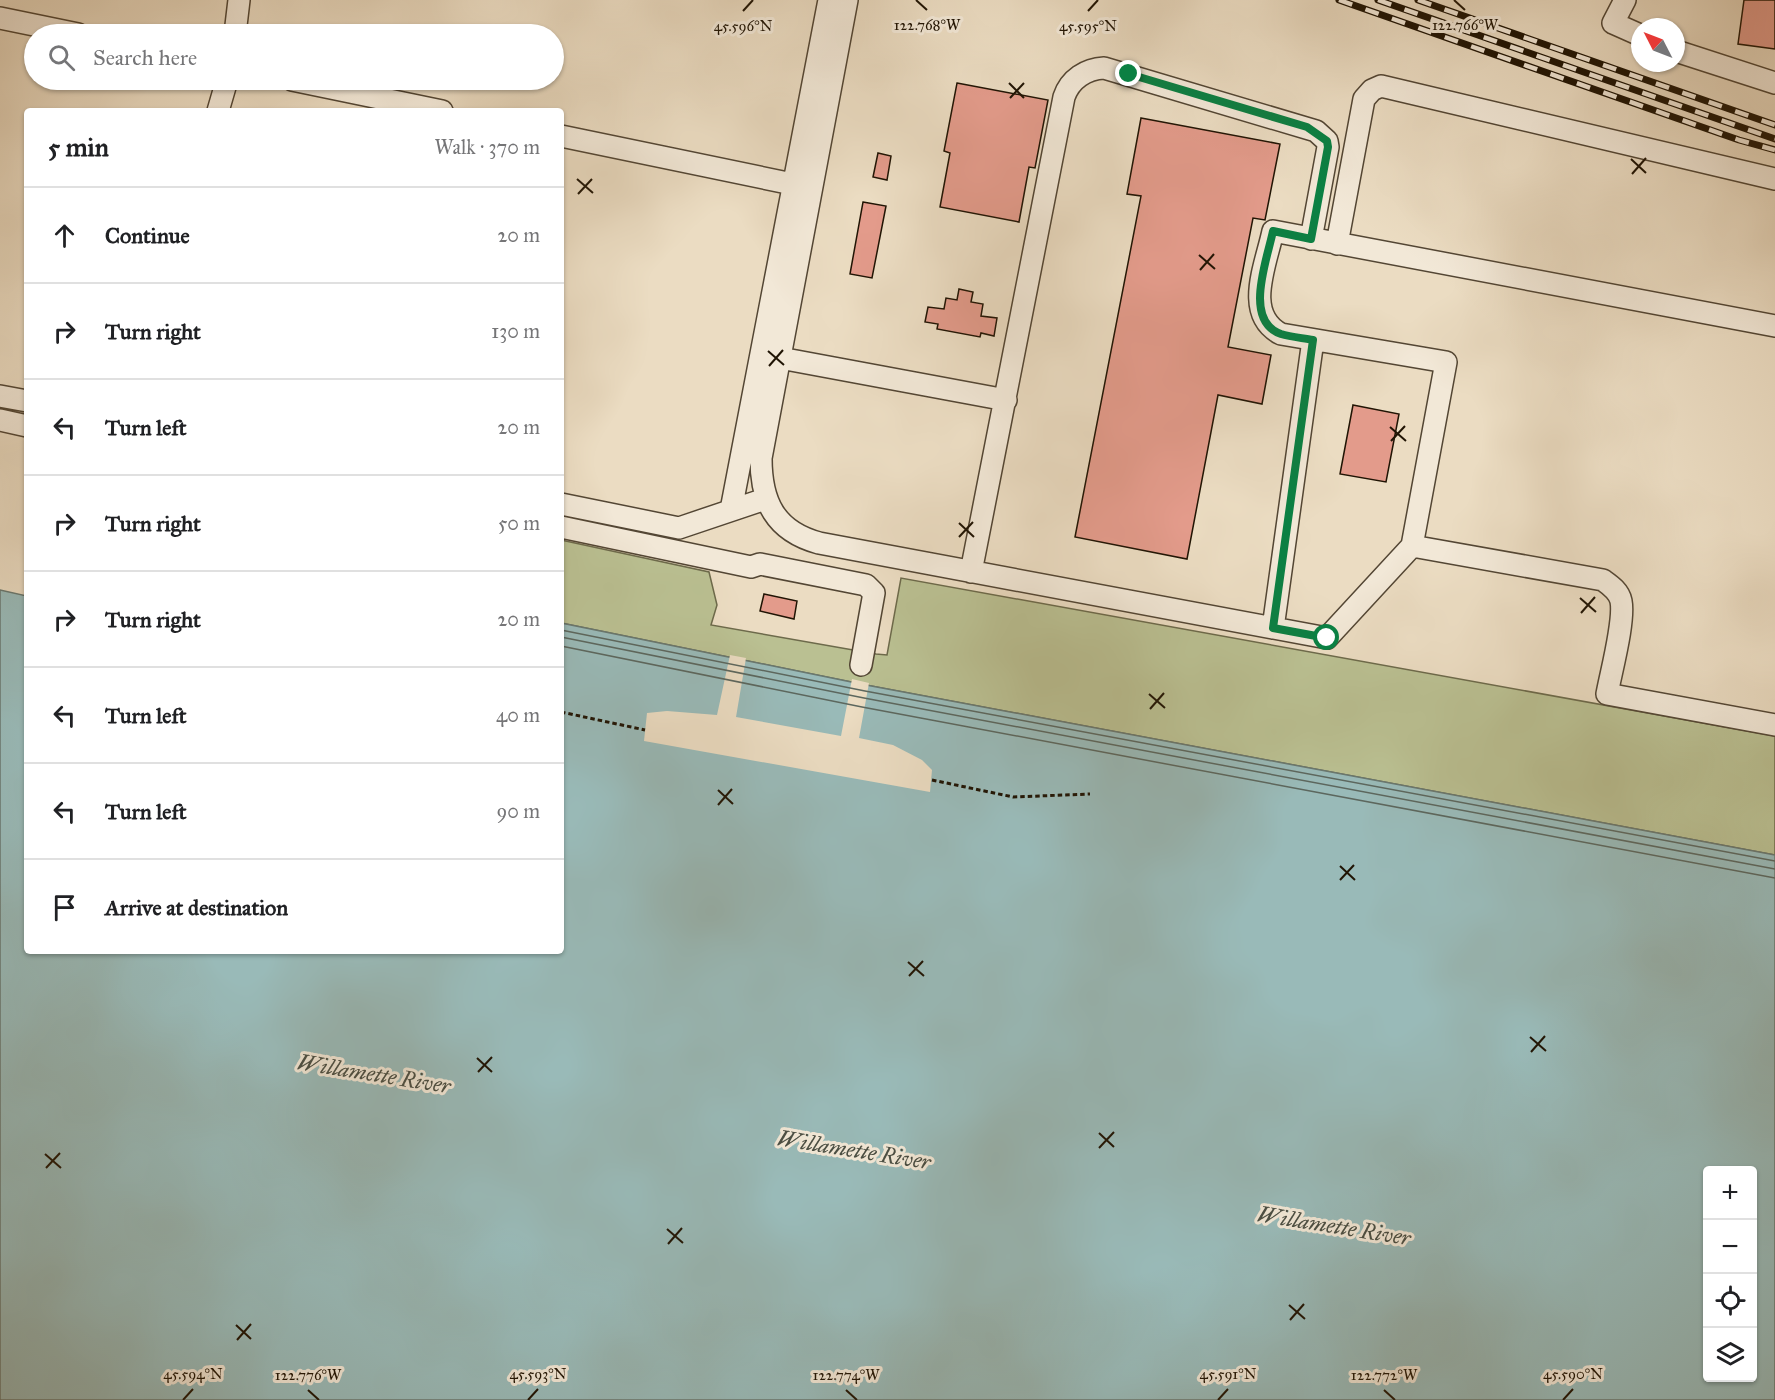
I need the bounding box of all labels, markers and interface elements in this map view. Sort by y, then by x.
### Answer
text: 122.768°W [894,16,961,34]
text: 122.766°W [1432,16,1499,34]
text: 45.596°N [714,17,773,35]
text: 45.595°N [1059,17,1117,35]
north arrow [1631,18,1685,72]
search box [24,24,564,90]
icon: search [45,41,78,74]
text: Search here [93,44,197,71]
route end [1115,60,1141,86]
text: 5 min [48,131,109,163]
text: Walk · 370 m [434,135,540,159]
icon: ahead [48,219,81,252]
text: Continue [105,222,190,249]
text: 20 m [497,223,540,247]
icon: right [48,315,81,348]
text: Turn right [105,318,201,345]
text: 130 m [491,319,540,343]
icon: left [48,411,81,444]
text: Turn left [105,414,187,441]
text: 20 m [497,415,540,439]
icon: right [48,507,81,540]
text: Turn right [105,510,201,537]
text: 50 m [498,511,540,535]
icon: right [48,603,81,636]
text: Turn right [105,606,201,633]
text: 20 m [497,607,540,631]
route start [1313,624,1339,650]
icon: left [48,699,81,732]
text: Turn left [105,702,187,729]
text: 40 m [496,703,540,727]
icon: left [48,795,81,828]
text: Turn left [105,798,187,825]
text: 90 m [497,799,540,823]
icon: arrive [48,891,81,924]
text: Arrive at destination [105,894,288,921]
water label: Willamette River [295,1049,454,1100]
water label: Willamette River [775,1125,934,1176]
map controls [1703,1166,1757,1382]
button: + [1703,1166,1757,1220]
water label: Willamette River [1255,1201,1414,1252]
button: − [1703,1220,1757,1274]
button: locate [1703,1274,1757,1328]
button: layers [1703,1328,1757,1382]
text: 45.594°N [163,1365,223,1383]
text: 45.593°N [509,1365,567,1383]
text: 45.591°N [1200,1365,1257,1383]
text: 45.590°N [1543,1365,1603,1383]
text: 122.776°W [275,1366,342,1384]
text: 122.774°W [813,1366,880,1384]
text: 122.772°W [1351,1366,1418,1384]

